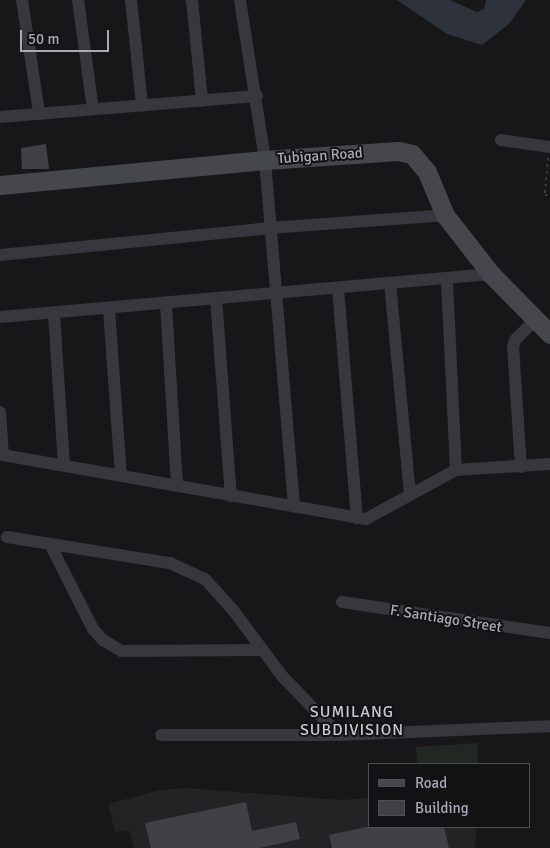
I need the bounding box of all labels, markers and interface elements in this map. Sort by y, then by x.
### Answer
scale bar [22,20,111,52]
text: 50 m [28,30,59,48]
street label: Tubigan Road [277,144,363,168]
street label: F. Santiago Street [389,601,503,637]
district label: SUMILANG SUBDIVISION [299,702,405,740]
legend [368,763,530,828]
text: Road [415,774,447,792]
text: Building [415,799,469,817]

